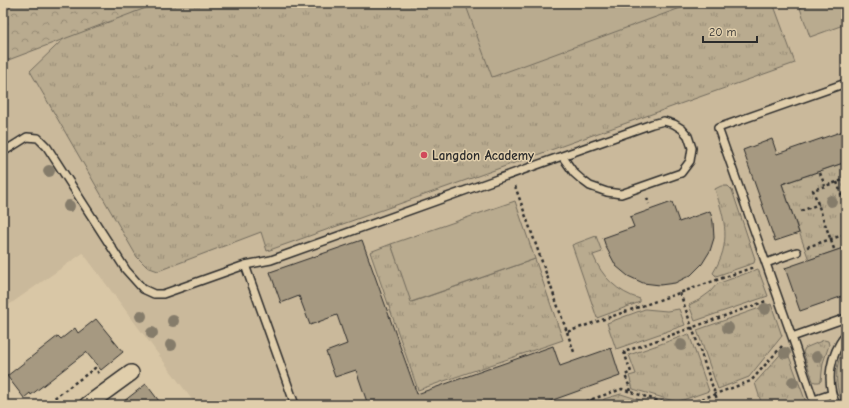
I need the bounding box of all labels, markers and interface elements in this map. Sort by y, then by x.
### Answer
scale bar [703,18,757,44]
text: 20 m [709,25,737,39]
place label: Langdon Academy [432,148,534,163]
marker: Langdon Academy [419,150,429,160]

